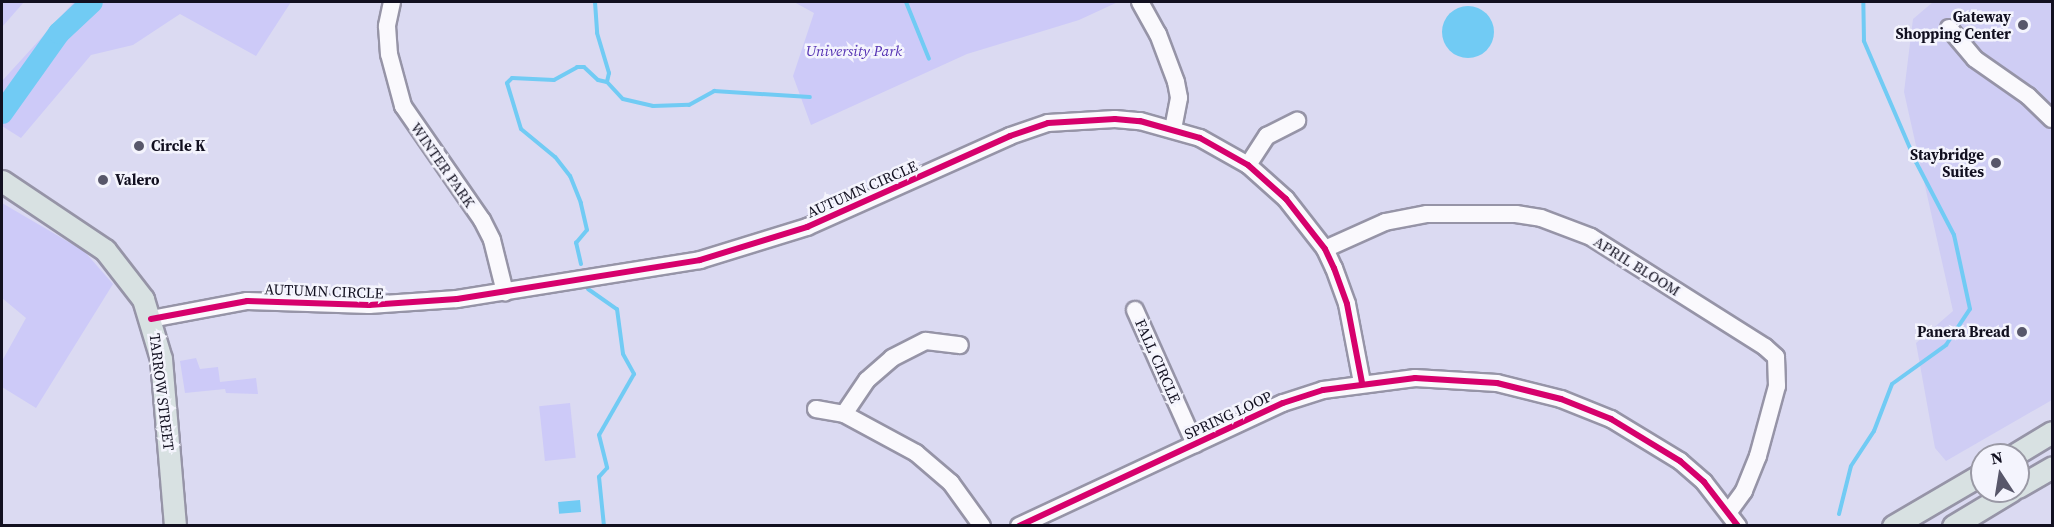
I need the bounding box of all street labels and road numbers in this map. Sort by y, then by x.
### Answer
street label: WINTER PARK [407,119,479,211]
street label: AUTUMN CIRCLE [804,157,920,221]
street label: APRIL BLOOM [1590,232,1684,300]
street label: AUTUMN CIRCLE [264,280,384,302]
street label: FALL CIRCLE [1131,316,1185,406]
street label: TARROW STREET [146,332,178,452]
street label: SPRING LOOP [1181,387,1275,443]

